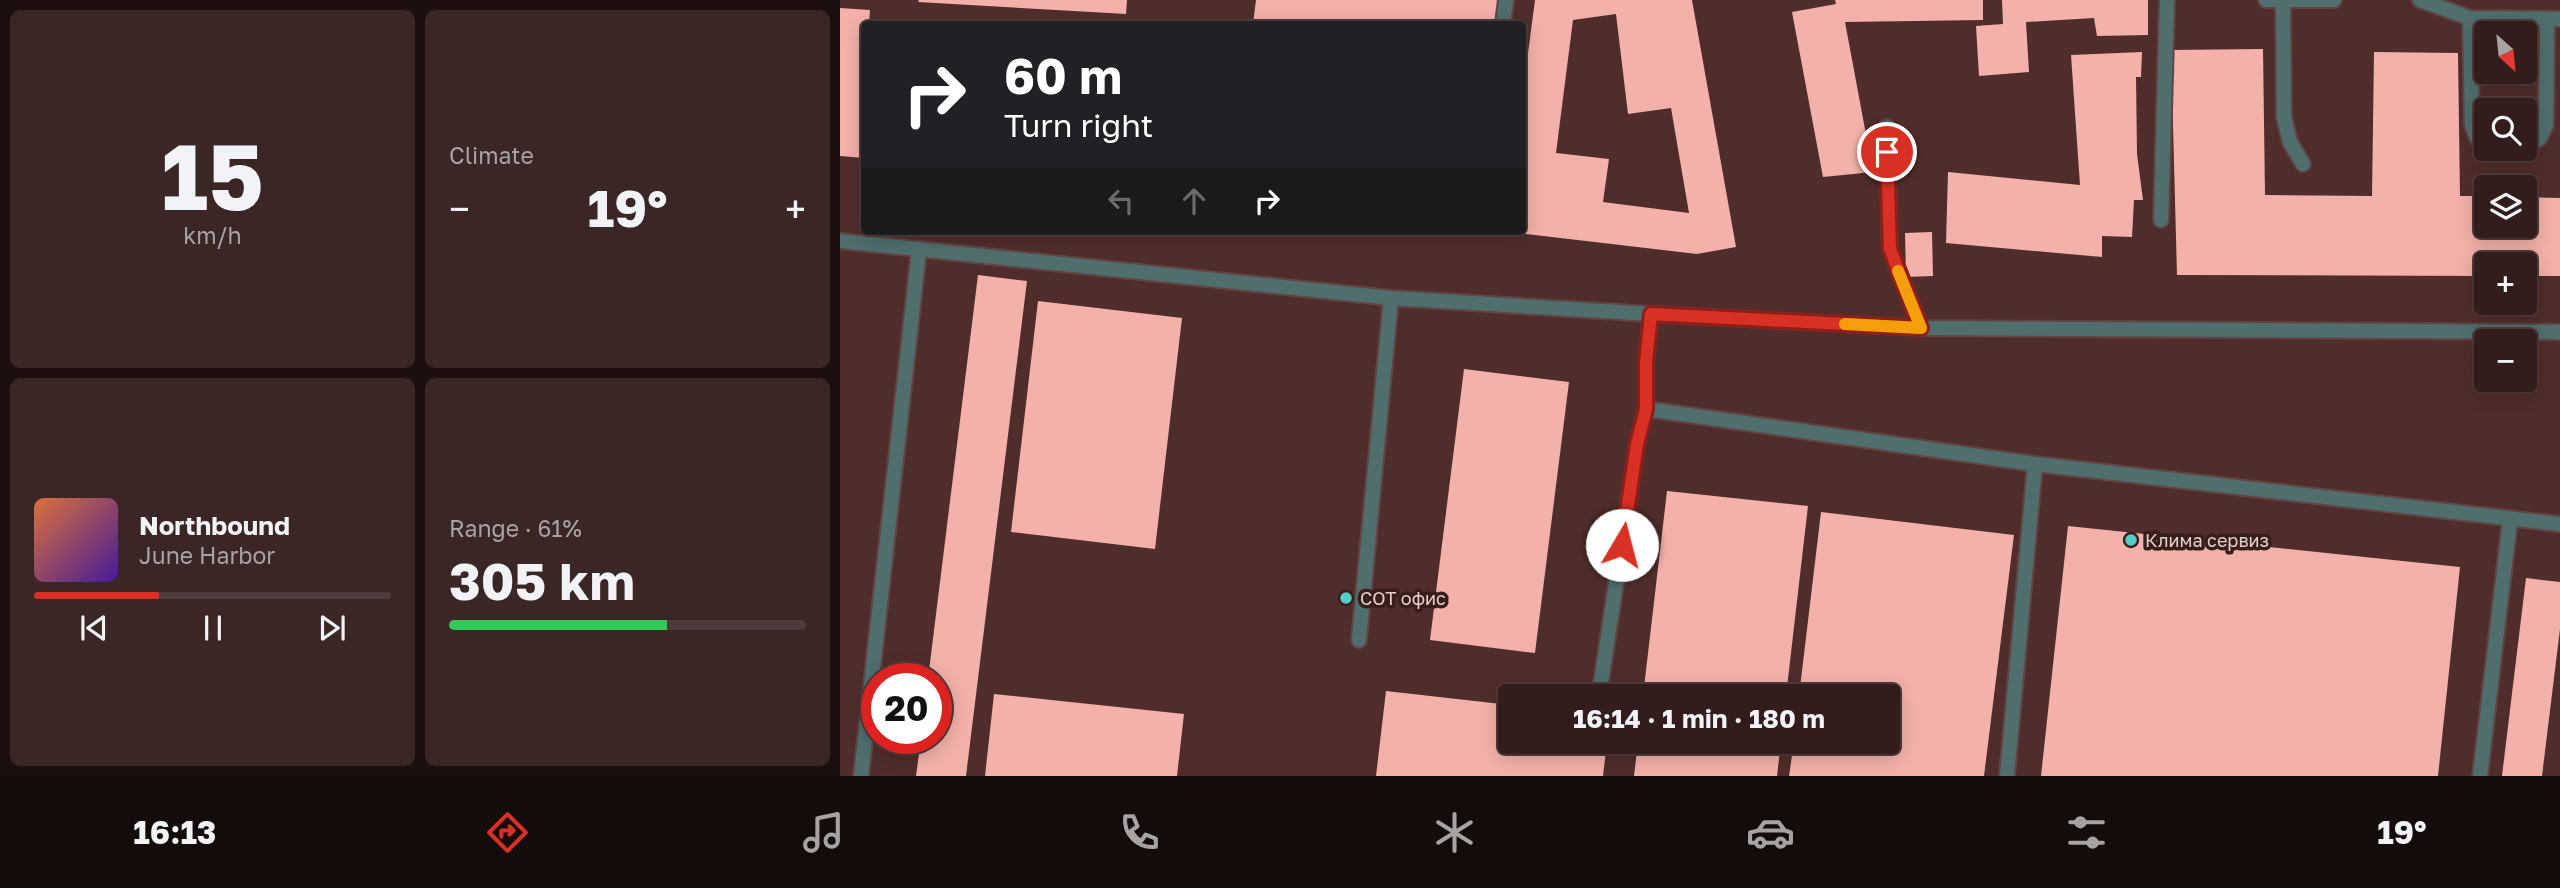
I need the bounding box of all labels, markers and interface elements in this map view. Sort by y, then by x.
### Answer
north arrow [2474,21,2538,84]
map controls [2474,21,2537,392]
text: 60 m [1004,46,1122,105]
icon: right [889,49,980,140]
button: search [2474,98,2537,161]
text: Turn right [1004,106,1153,144]
text: 15 [161,121,264,230]
pin [1857,122,1917,182]
icon: arrive [1868,133,1906,171]
text: Climate [449,141,534,169]
button: layers [2474,175,2537,238]
text: 19° [587,176,668,238]
icon: left [1102,182,1140,220]
icon: ahead [1175,182,1213,220]
icon: right [1248,182,1286,220]
text: − [449,186,470,231]
text: + [785,186,806,231]
text: km/h [183,221,242,249]
button: + [2474,252,2537,315]
button: − [2474,329,2537,392]
position arrow [1585,508,1659,582]
text: Northbound [139,510,290,541]
text: Range · 61% [449,514,582,542]
place label: Клима сервиз [2145,529,2269,551]
marker: Клима сервиз [2123,532,2139,548]
text: June Harbor [139,541,275,569]
text: 305 km [449,549,635,611]
place label: СОТ офис [1360,587,1446,609]
marker: СОТ офис [1338,590,1354,606]
icon: previous [75,609,113,647]
icon: pause [194,609,232,647]
icon: next [313,609,351,647]
speed limit sign: 20 [861,663,952,754]
text: 16:14 · 1 min · 180 m [1573,703,1825,734]
icon: directions [483,808,532,857]
icon: music [799,808,848,857]
icon: phone [1115,808,1164,857]
icon: climate [1430,808,1479,857]
icon: car [1746,808,1795,857]
icon: filters [2062,808,2111,857]
text: 16:13 [133,813,216,851]
text: 19° [2377,813,2427,851]

